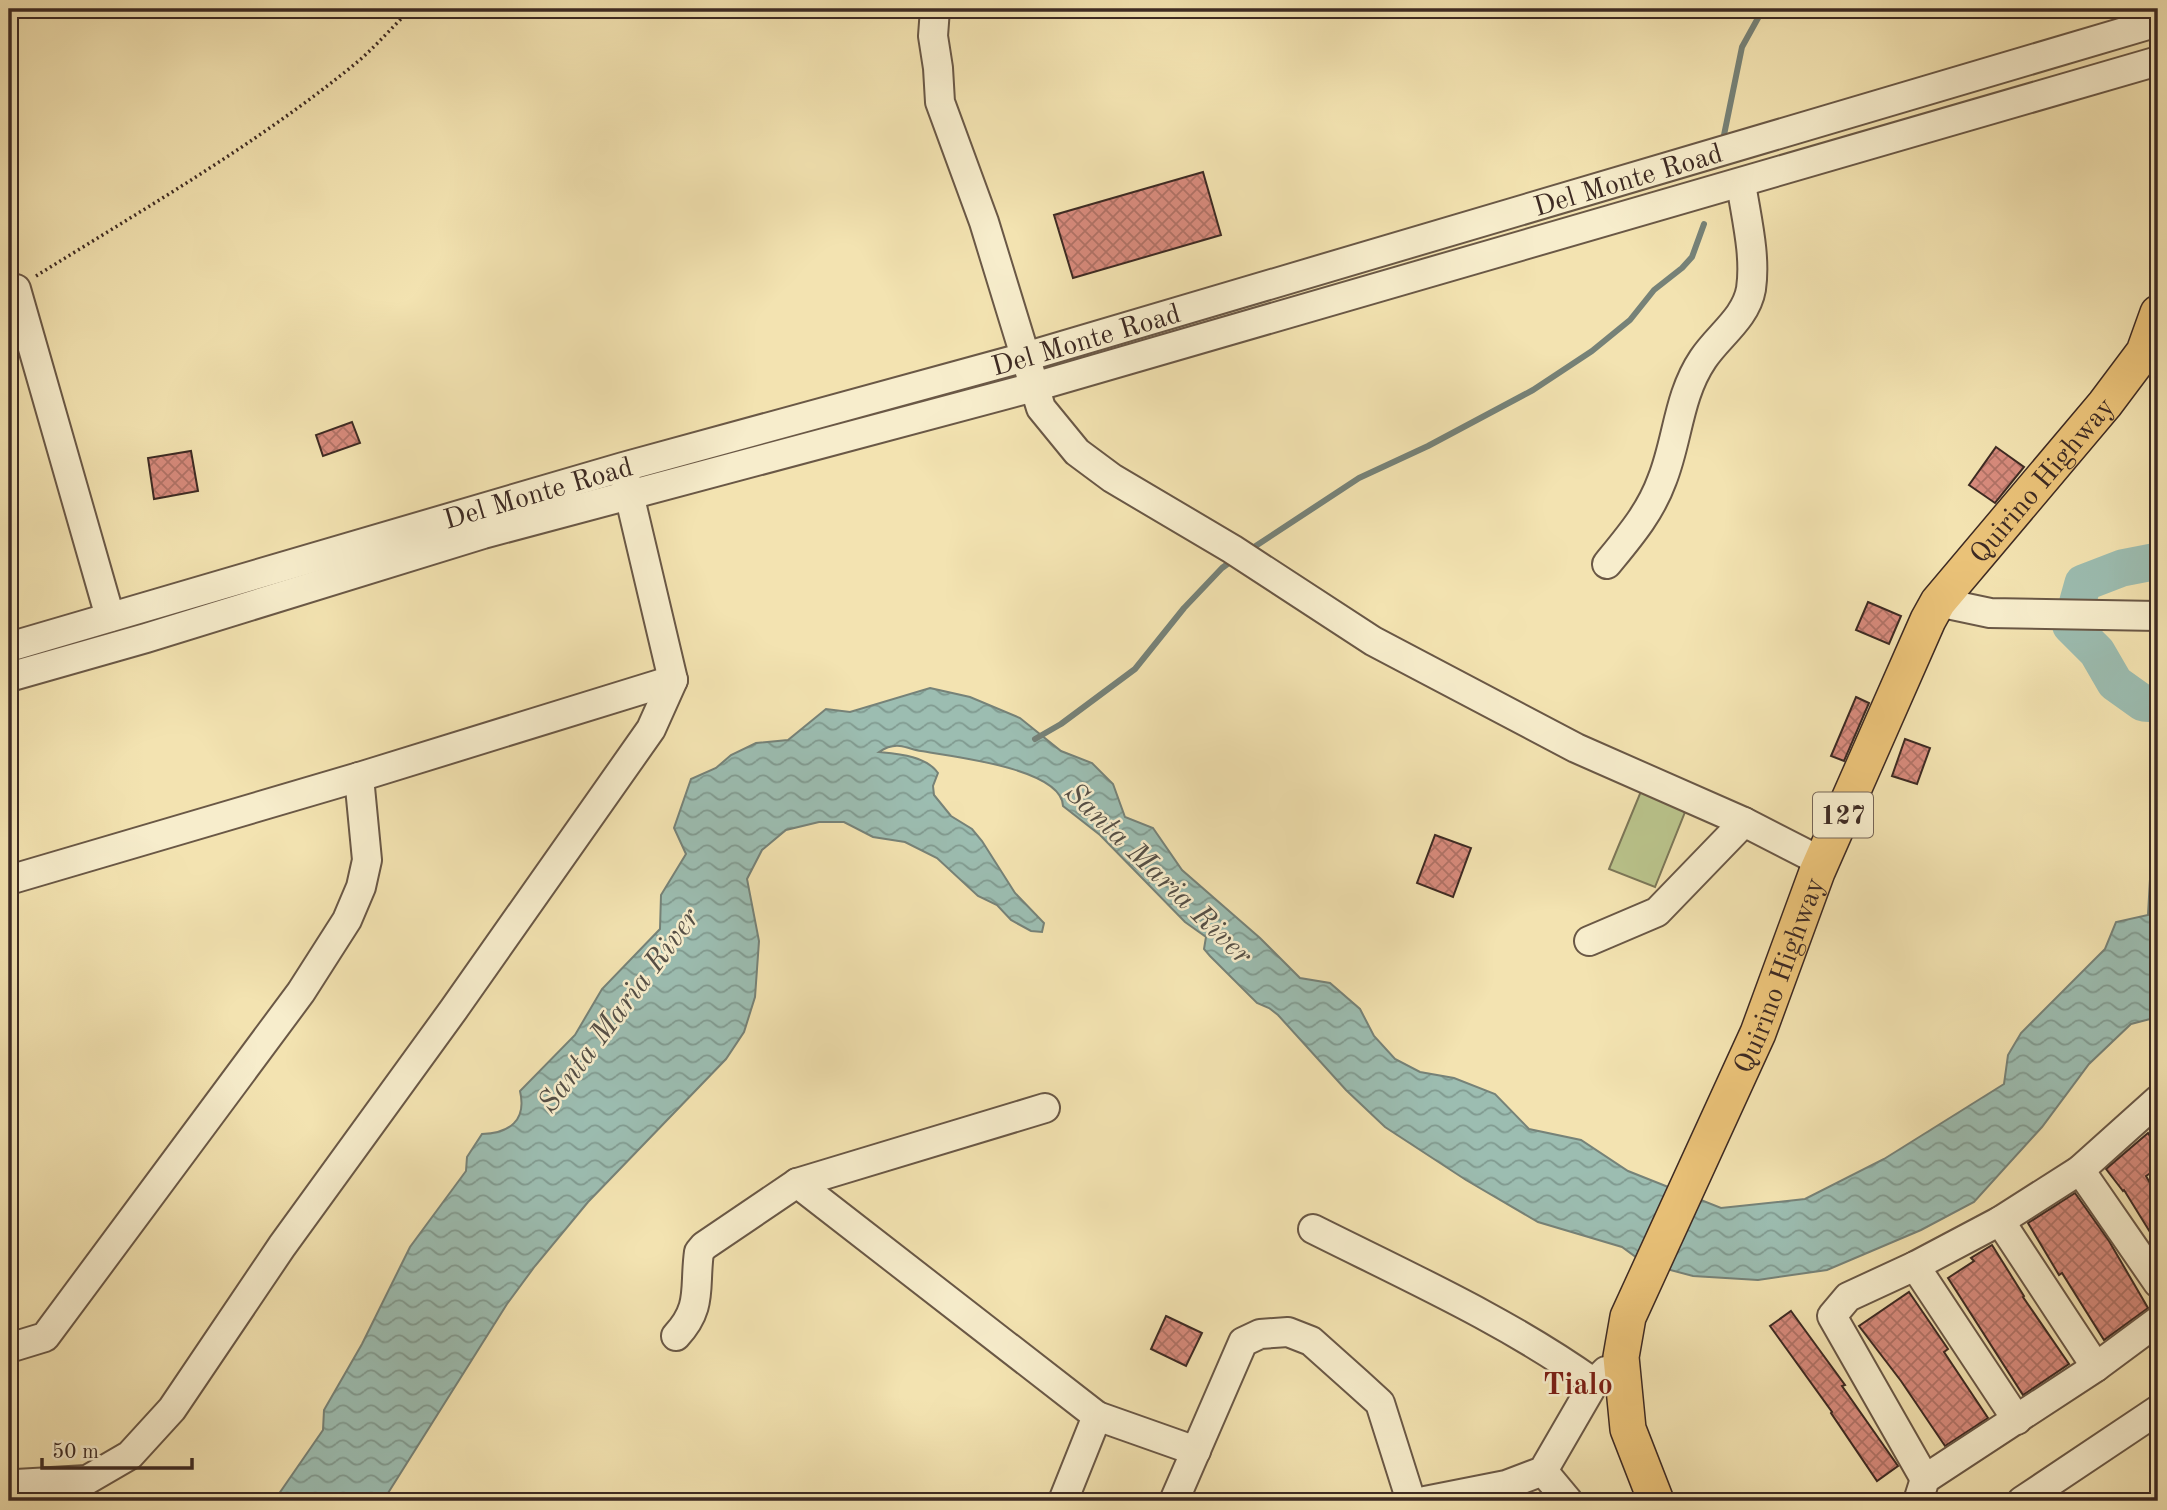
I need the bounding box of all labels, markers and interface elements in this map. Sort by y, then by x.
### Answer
street label: Del Monte Road [1531,141,1726,223]
street label: Del Monte Road [989,301,1184,382]
street label: Quirino Highway [1966,393,2121,570]
street label: Del Monte Road [441,454,636,536]
water label: Santa Maria River [1058,778,1258,972]
road number: 127 [1813,792,1873,838]
street label: Quirino Highway [1730,874,1831,1078]
water label: Santa Maria River [533,903,707,1119]
district label: Tialo [1543,1371,1613,1401]
scale bar [42,1426,192,1470]
text: 50 m [52,1442,99,1463]

